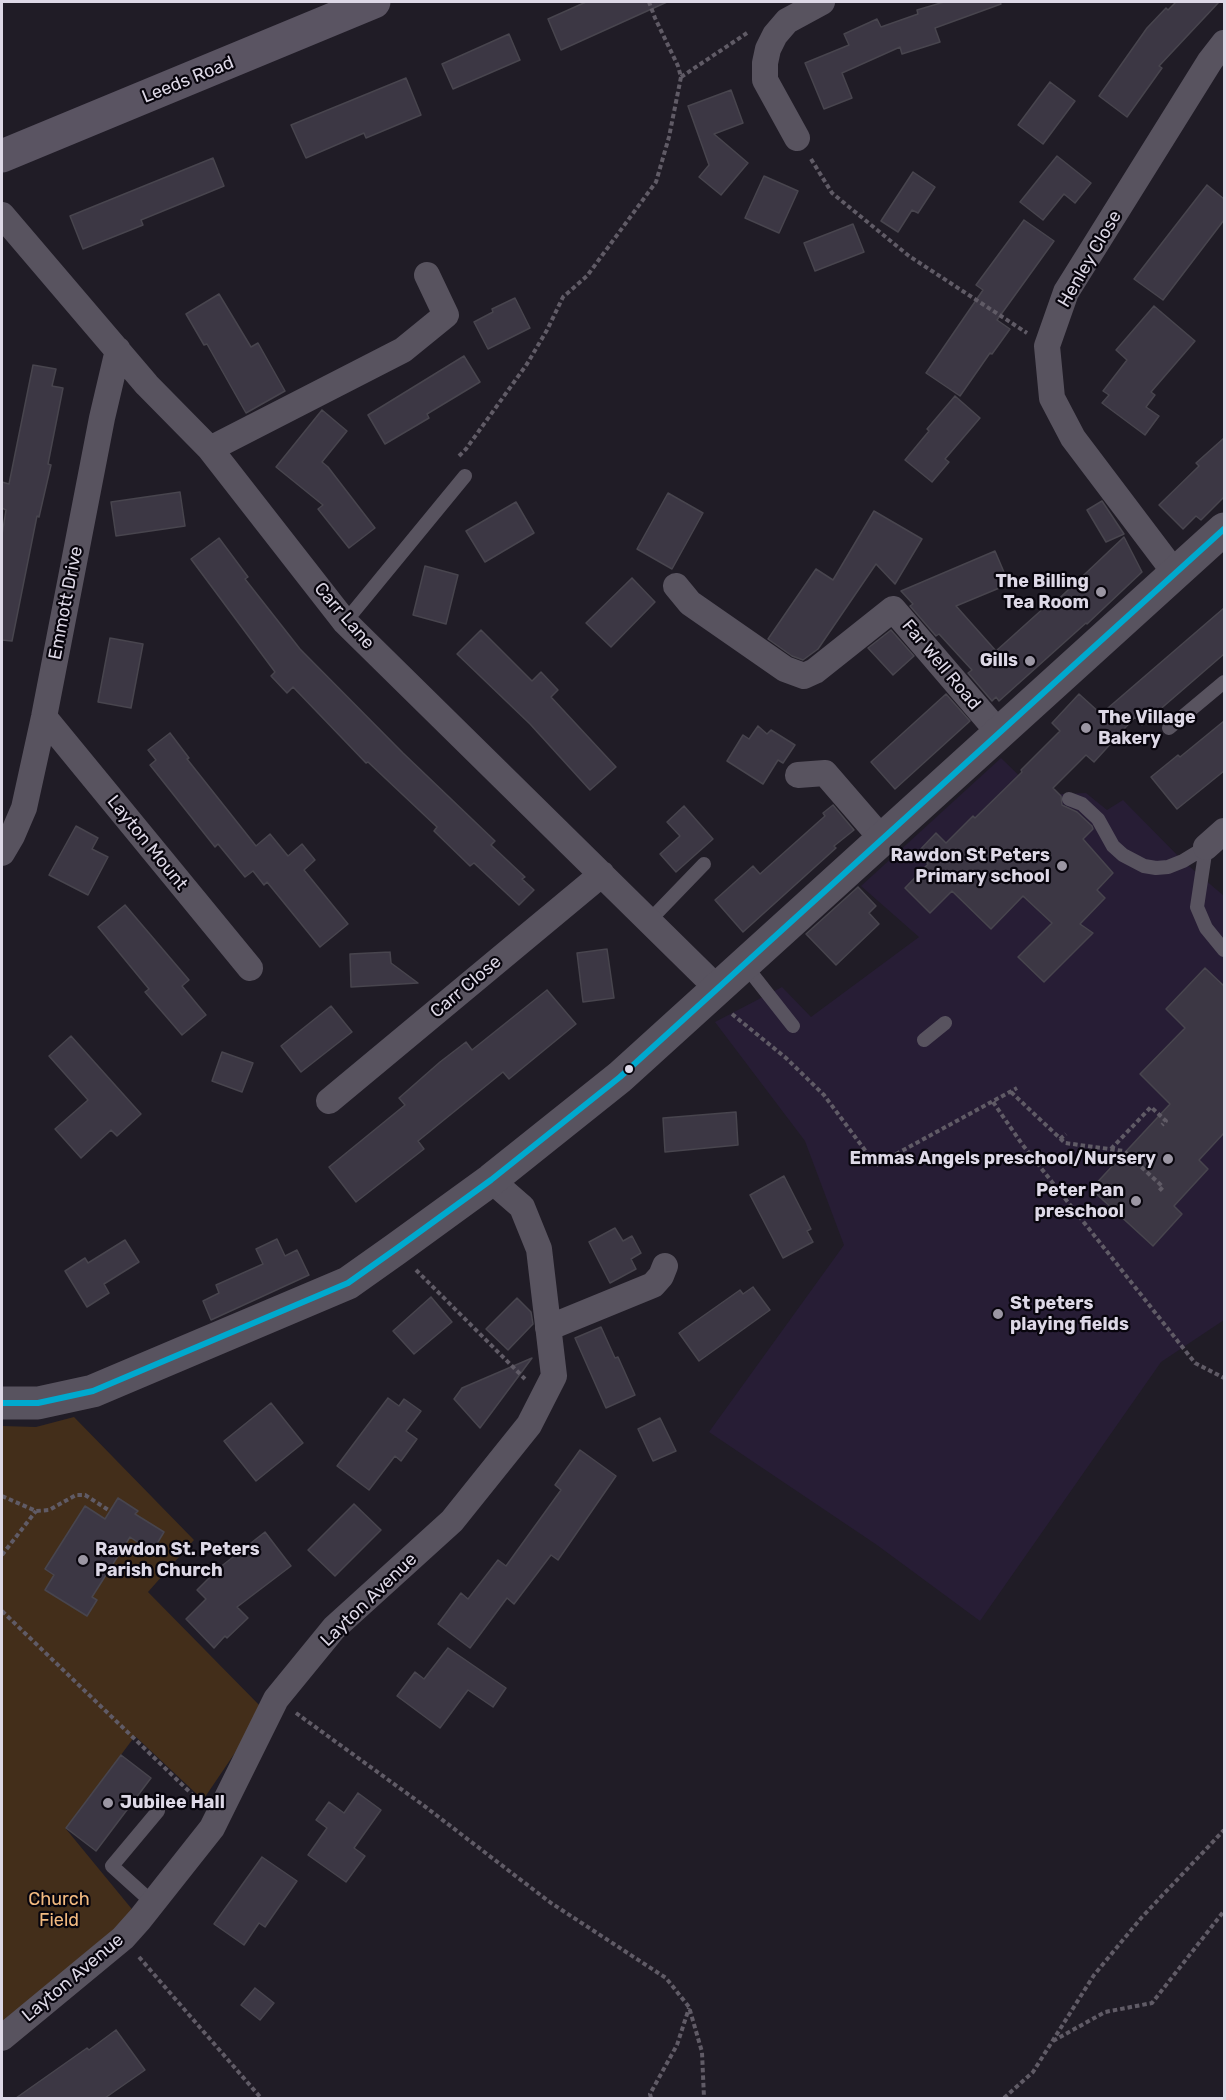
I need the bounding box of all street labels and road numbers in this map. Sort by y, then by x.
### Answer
street label: Leeds Road [139,52,237,108]
street label: Henley Close [1054,207,1126,311]
street label: Emmott Drive [44,545,88,661]
street label: Carr Lane [309,578,379,654]
street label: Far Well Road [897,615,985,715]
street label: Layton Mount [102,791,192,895]
street label: Carr Close [426,951,506,1023]
street label: Layton Avenue [316,1549,422,1651]
street label: Layton Avenue [18,1929,128,2027]

